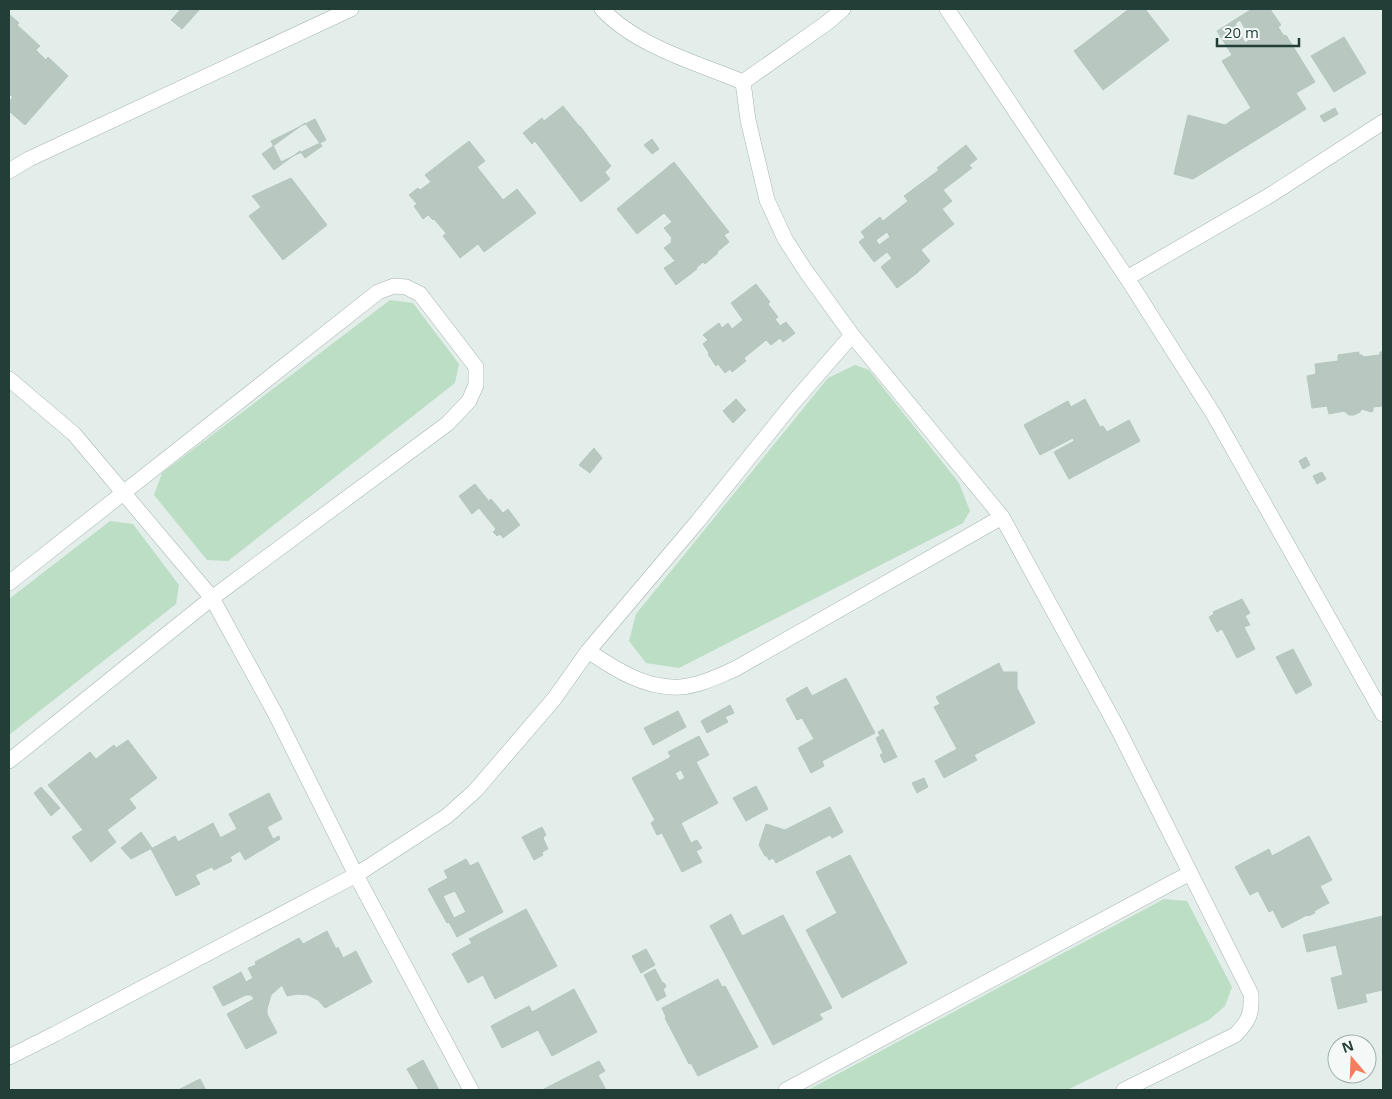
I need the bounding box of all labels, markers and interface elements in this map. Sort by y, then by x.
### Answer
scale bar [1217,15,1300,47]
text: 20 m [1224,22,1259,42]
north arrow [1327,1034,1377,1084]
text: N [1339,1035,1356,1057]

